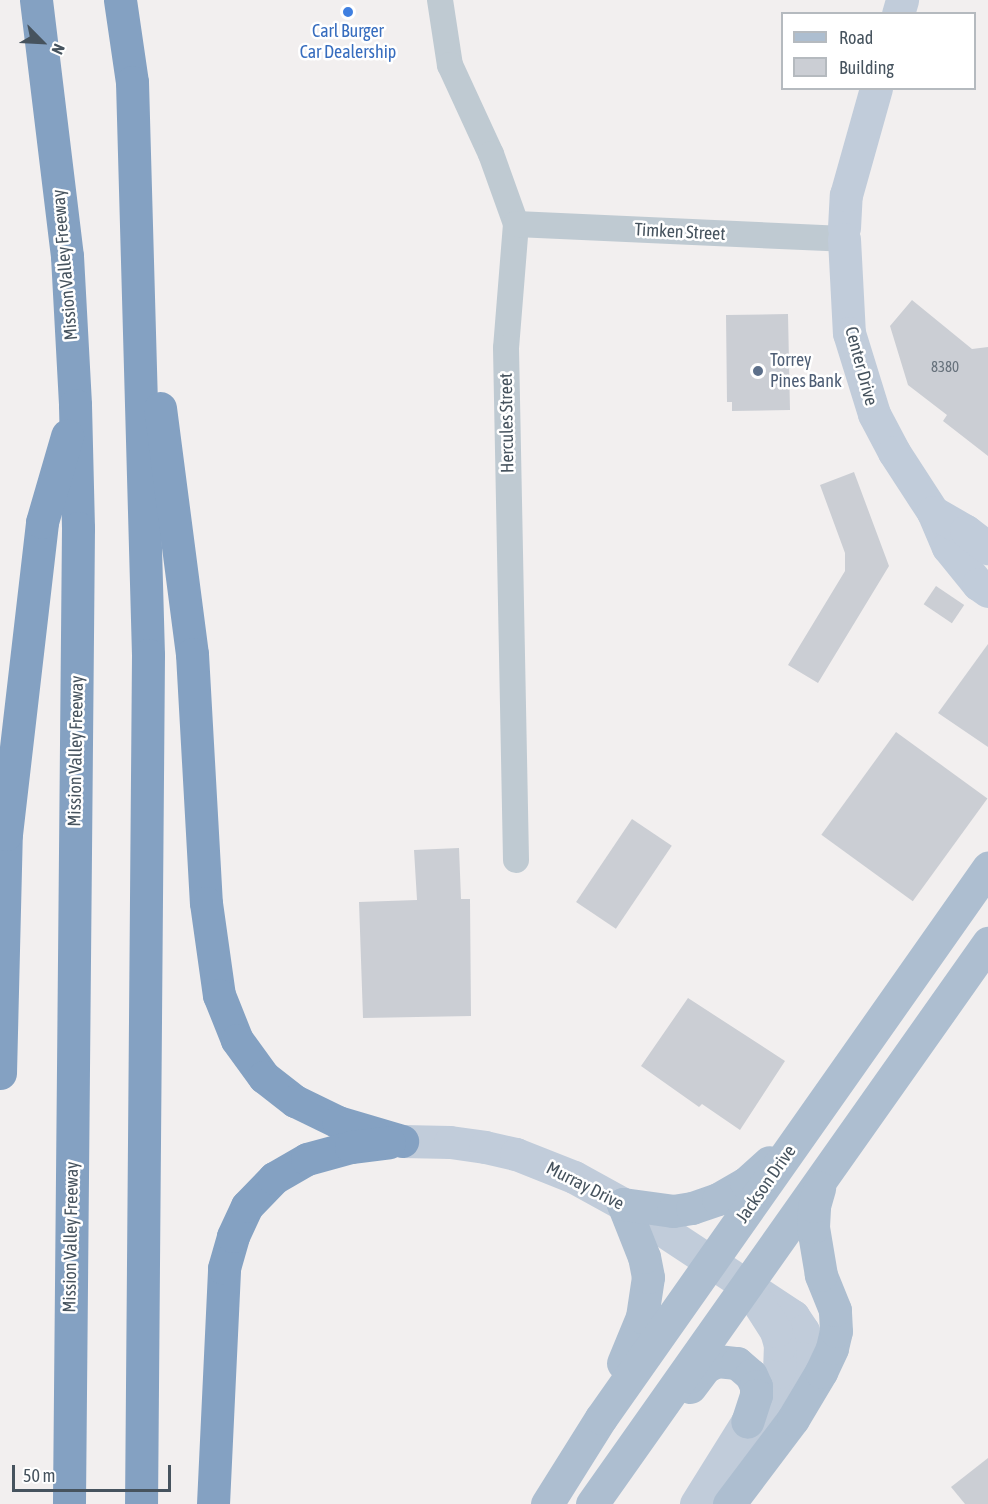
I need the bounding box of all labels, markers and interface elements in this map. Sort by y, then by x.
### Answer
marker: Carl Burger Car Dealership [341,5,355,19]
north arrow [12,12,72,72]
legend [781,12,976,90]
place label: Carl Burger Car Dealership [300,21,396,63]
text: Road [839,27,873,48]
text: N [48,41,69,57]
text: Building [839,57,894,78]
street label: Mission Valley Freeway [48,189,82,341]
street label: Timken Street [634,219,726,245]
street label: Center Drive [840,324,882,408]
place label: Torrey Pines Bank [770,350,842,392]
house number: 8380 [931,358,959,376]
marker: Torrey Pines Bank [751,364,765,378]
street label: Hercules Street [495,373,519,473]
street label: Mission Valley Freeway [64,675,88,827]
street label: Jackson Drive [731,1141,801,1227]
street label: Murray Drive [543,1157,627,1215]
street label: Mission Valley Freeway [59,1161,83,1313]
scale bar [15,1453,174,1491]
text: 50 m [23,1465,55,1486]

